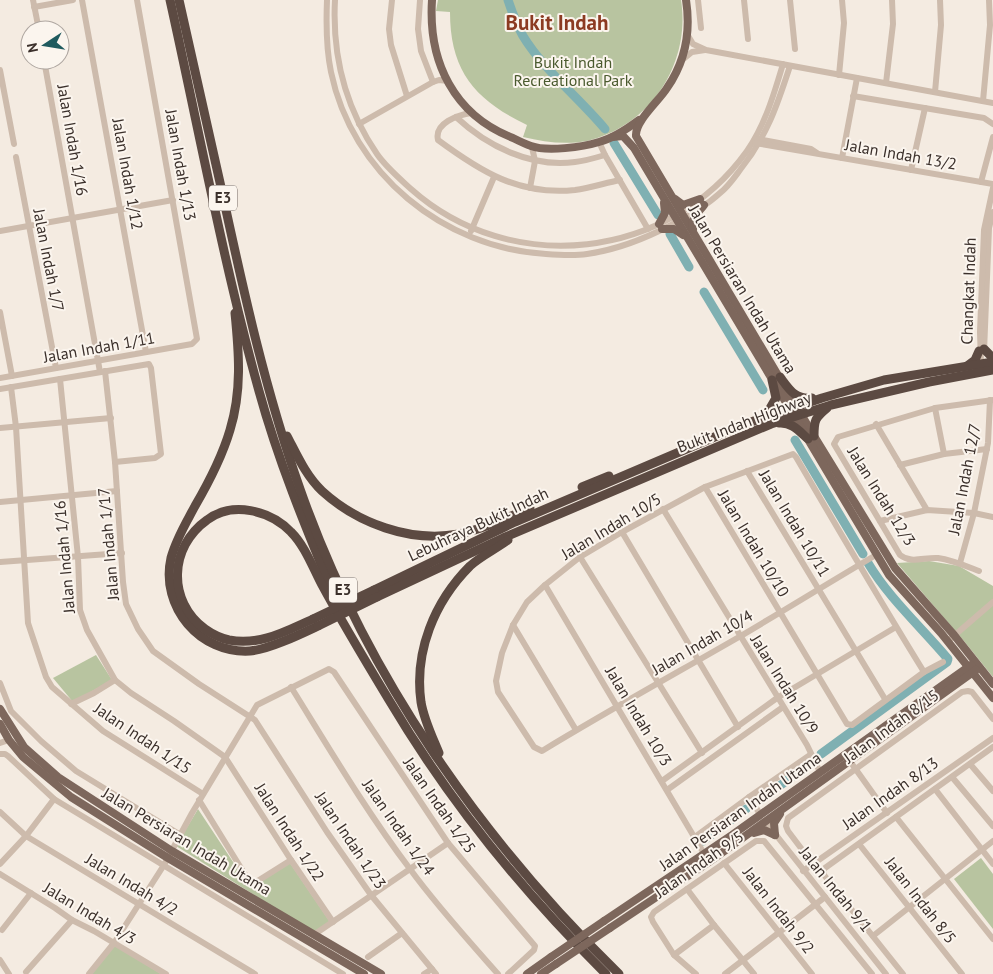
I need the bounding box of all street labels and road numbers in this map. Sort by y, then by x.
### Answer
street label: Jalan Indah 1/16 [53,82,93,197]
street label: Jalan Indah 1/13 [161,107,201,222]
street label: Jalan Indah 1/12 [108,116,148,231]
street label: Jalan Indah 13/2 [843,134,958,174]
road number: E3 [209,186,237,210]
street label: Jalan Persiaran Indah Utama [684,200,801,377]
street label: Jalan Indah 1/7 [29,206,69,313]
street label: Changkat Indah [956,237,980,345]
street label: Jalan Indah 1/11 [41,327,156,367]
street label: Bukit Indah Highway [674,387,814,457]
street label: Jalan Indah 12/7 [943,422,985,537]
street label: Jalan Indah 12/3 [843,442,920,549]
street label: Jalan Indah 10/11 [755,465,835,580]
street label: Lebuhraya Bukit Indah [405,483,551,565]
street label: Jalan Indah 10/10 [714,485,794,601]
street label: Jalan Indah 1/17 [93,487,123,602]
street label: Jalan Indah 10/5 [557,488,665,564]
street label: Jalan Indah 1/16 [49,500,79,615]
road number: E3 [329,578,357,602]
street label: Jalan Indah 10/4 [647,605,756,679]
street label: Jalan Indah 10/9 [746,630,823,737]
street label: Jalan Indah 10/3 [601,662,677,770]
street label: Jalan Indah 8/15 [839,685,943,768]
street label: Jalan Indah 1/15 [90,698,195,778]
street label: Jalan Persiaran Indah Utama [654,747,825,875]
street label: Jalan Indah 1/25 [399,752,481,857]
street label: Jalan Indah 8/13 [837,752,942,834]
street label: Jalan Indah 1/24 [358,774,440,879]
street label: Jalan Indah 1/22 [250,778,329,885]
street label: Jalan Persiaran Indah Utama [98,782,275,899]
street label: Jalan Indah 1/23 [311,787,391,892]
street label: Jalan Indah 9/5 [650,826,747,903]
street label: Jalan Indah 9/1 [795,841,877,936]
street label: Jalan Indah 4/2 [81,848,182,919]
street label: Jalan Indah 8/5 [880,852,961,947]
street label: Jalan Indah 9/2 [738,862,819,957]
street label: Jalan Indah 4/3 [39,877,140,948]

